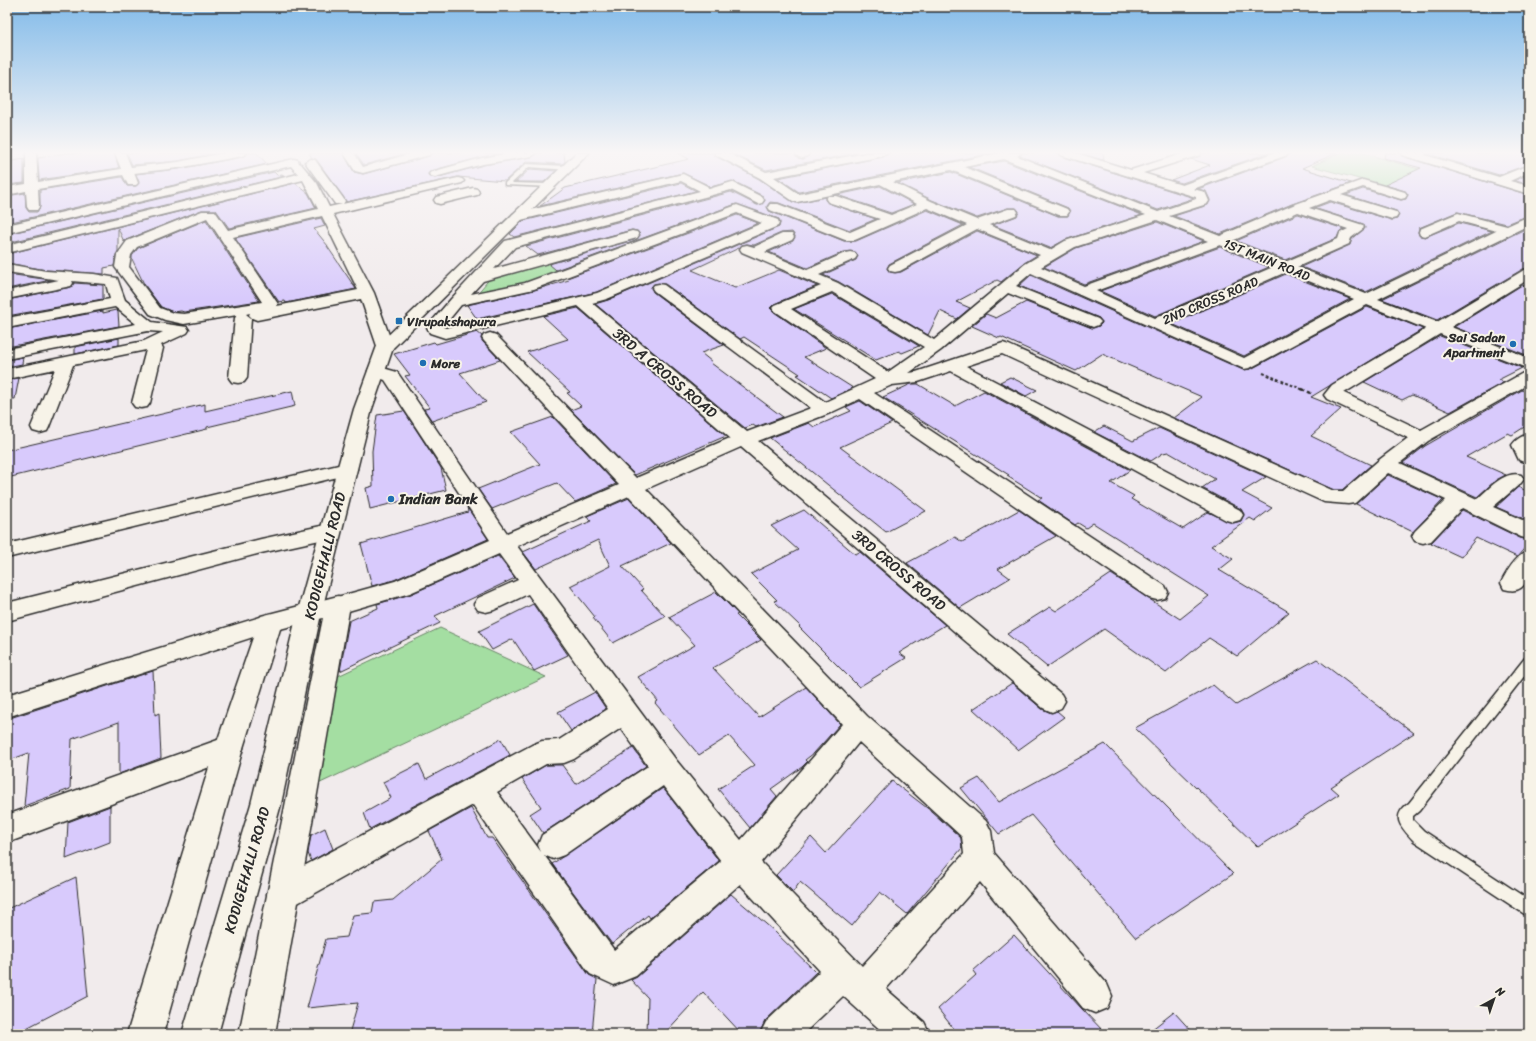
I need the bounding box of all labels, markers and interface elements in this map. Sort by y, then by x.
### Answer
street label: 1ST MAIN ROAD [1220,232,1314,287]
street label: 2ND CROSS ROAD [1158,270,1262,331]
place label: Virupakshapura [407,310,496,333]
marker: Virupakshapura [394,316,404,326]
street label: 3RD A CROSS ROAD [607,321,723,425]
place label: Sai Sadan Apartment [1443,326,1506,364]
marker: Sai Sadan Apartment [1508,339,1518,349]
place label: More [430,352,461,375]
marker: More [418,358,428,368]
place label: Indian Bank [398,486,479,512]
street label: KODIGEHALLI ROAD [297,489,353,622]
marker: Indian Bank [386,494,396,504]
street label: 3RD CROSS ROAD [846,522,952,618]
street label: KODIGEHALLI ROAD [217,804,278,936]
north arrow [1474,979,1514,1019]
text: N [1490,981,1509,1002]

